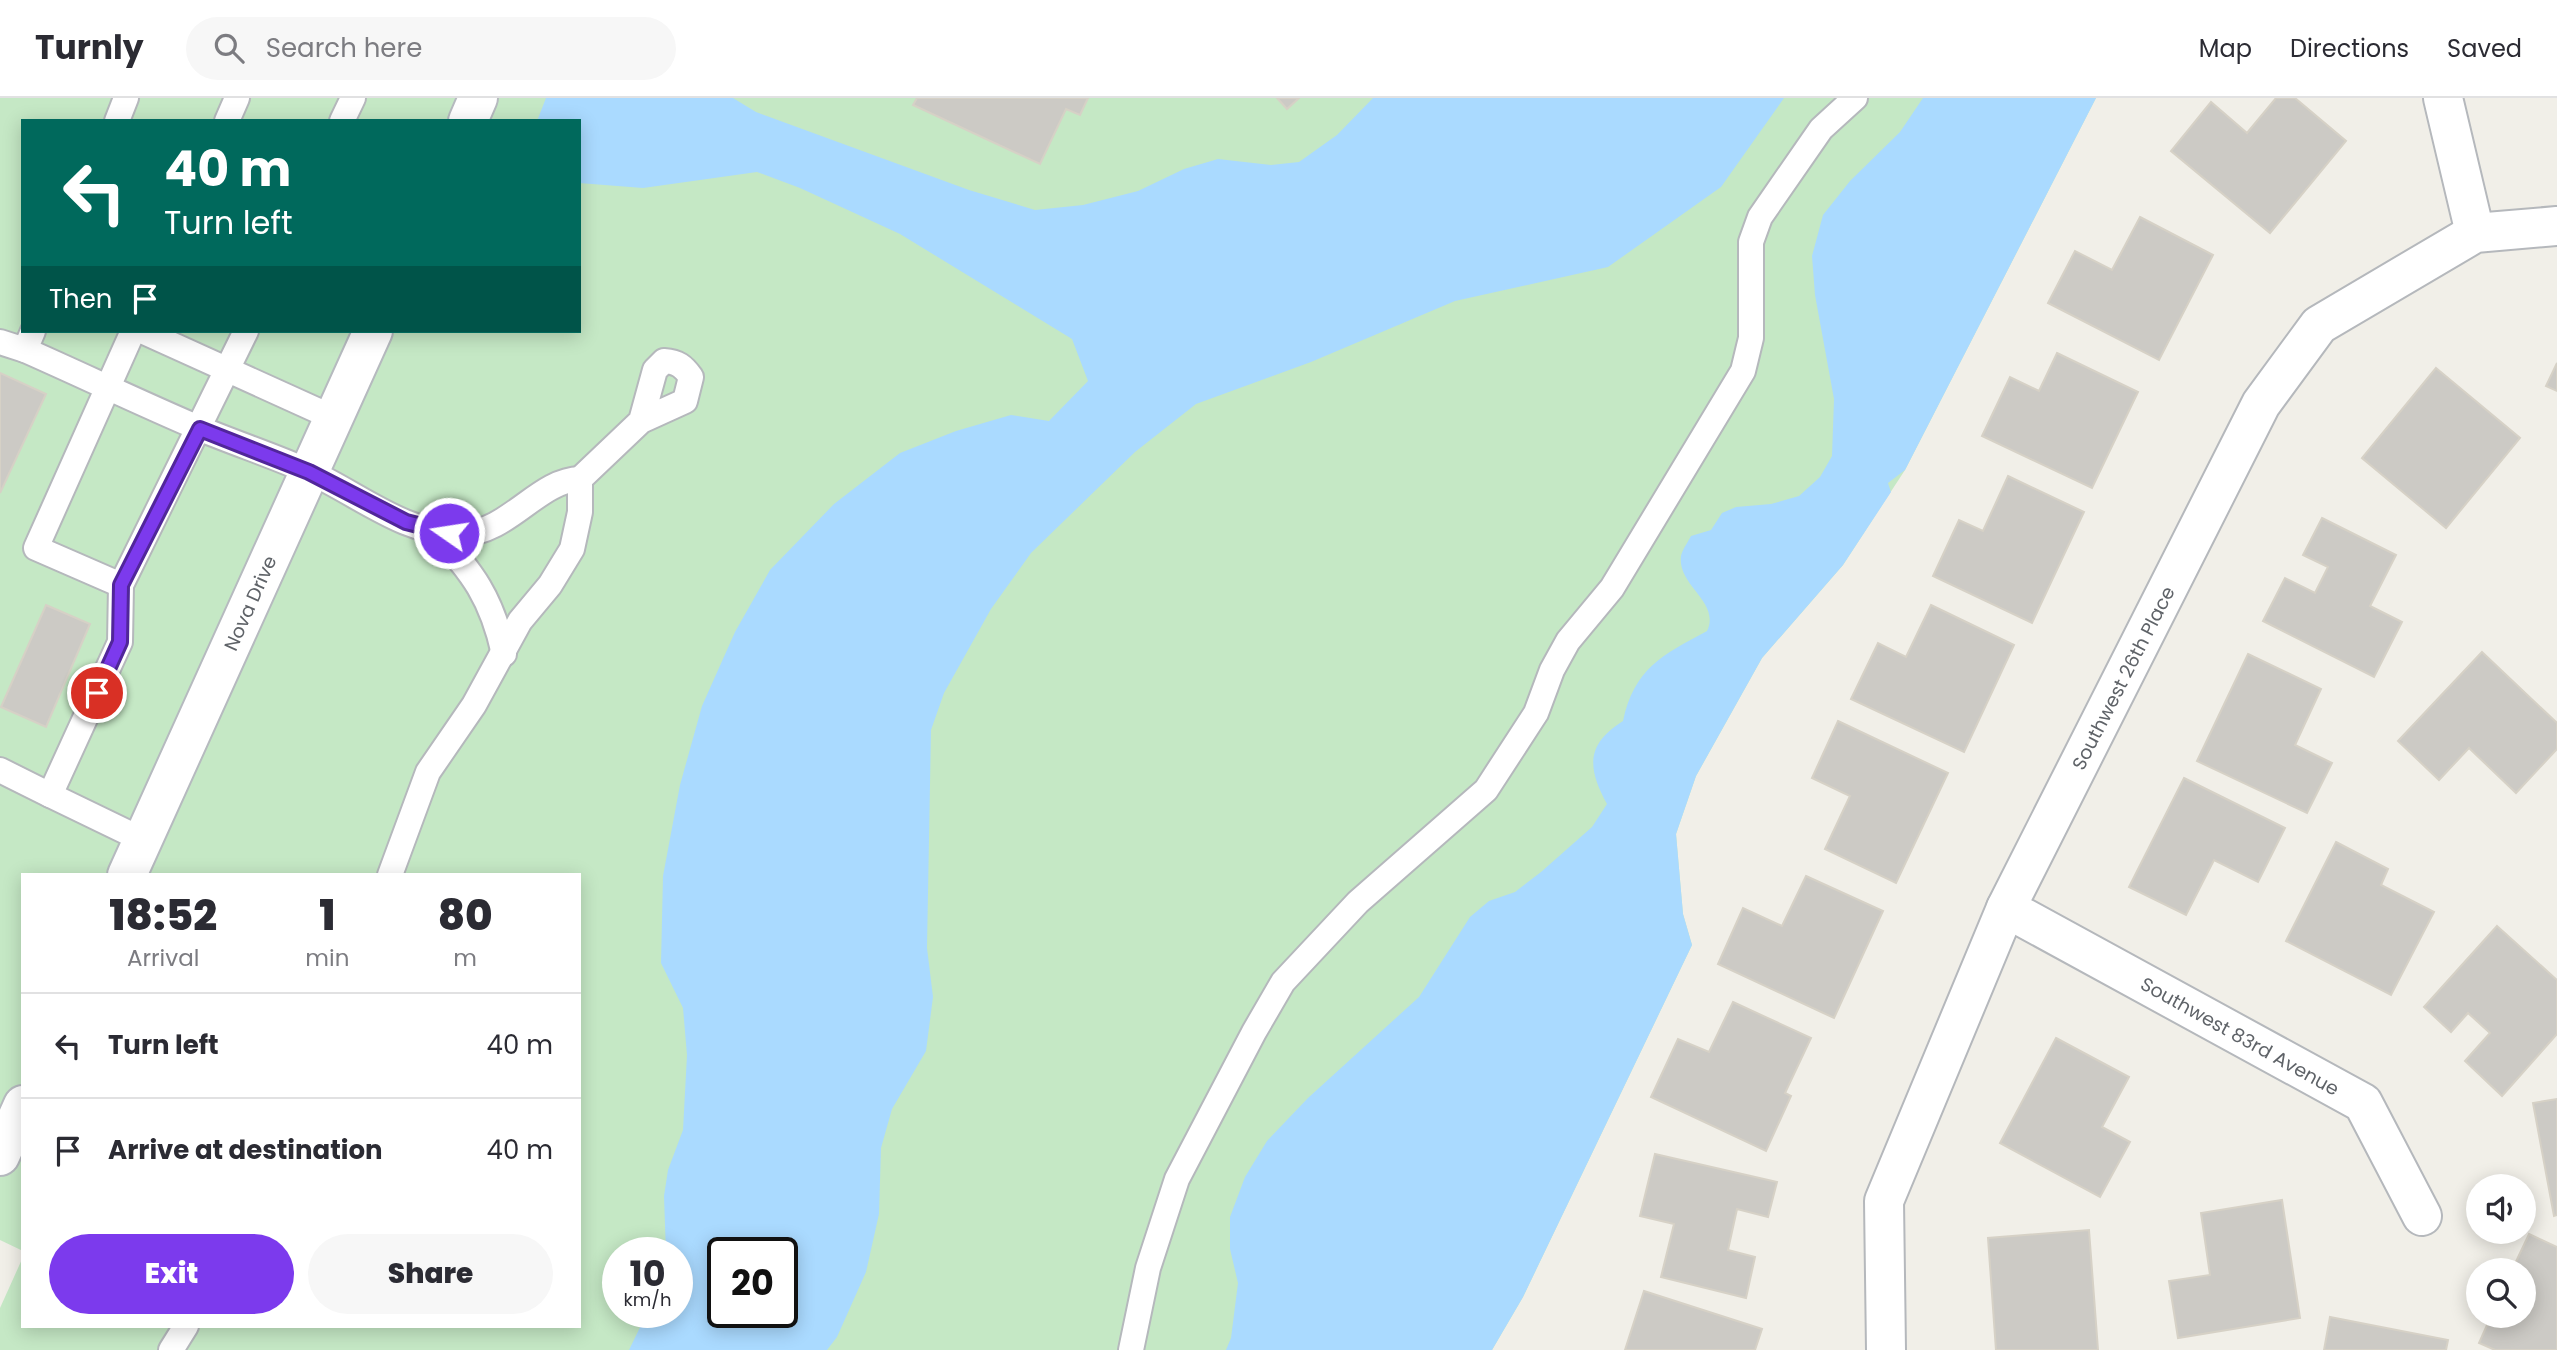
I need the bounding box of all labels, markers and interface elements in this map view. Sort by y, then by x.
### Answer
search box [186,17,676,80]
text: Turnly [35,24,144,71]
icon: search [210,29,248,67]
text: Search here [266,30,422,66]
text: Map [2199,32,2252,65]
text: Directions [2290,32,2409,65]
text: Saved [2447,32,2522,65]
text: 40 m [164,135,291,203]
icon: left [49,147,140,238]
text: Turn left [164,200,293,245]
icon: arrive [126,280,164,318]
text: Then [49,281,112,317]
position arrow [412,496,486,570]
street label: Nova Drive [217,551,283,655]
street label: Southwest 26th Place [2065,582,2182,775]
pin [67,663,127,723]
icon: arrive [78,674,116,712]
text: 18:52 [109,886,217,945]
text: 1 [319,886,335,945]
text: 80 [438,886,493,945]
text: Arrival [127,942,199,974]
text: min [305,942,349,974]
text: m [453,942,477,974]
street label: Southwest 83rd Avenue [2136,970,2344,1102]
icon: left [49,1027,87,1065]
text: Turn left [108,1027,219,1063]
text: 40 m [487,1027,553,1063]
icon: arrive [49,1132,87,1170]
text: Arrive at destination [108,1132,383,1168]
text: 40 m [487,1132,553,1168]
map controls [2466,1174,2536,1328]
button: sound [2466,1174,2536,1244]
button: Exit [49,1234,294,1314]
button: Share [308,1234,553,1314]
speed limit sign: 20 [707,1237,798,1328]
text: 10 [630,1249,665,1298]
button: search [2466,1258,2536,1328]
text: km/h [624,1287,671,1312]

